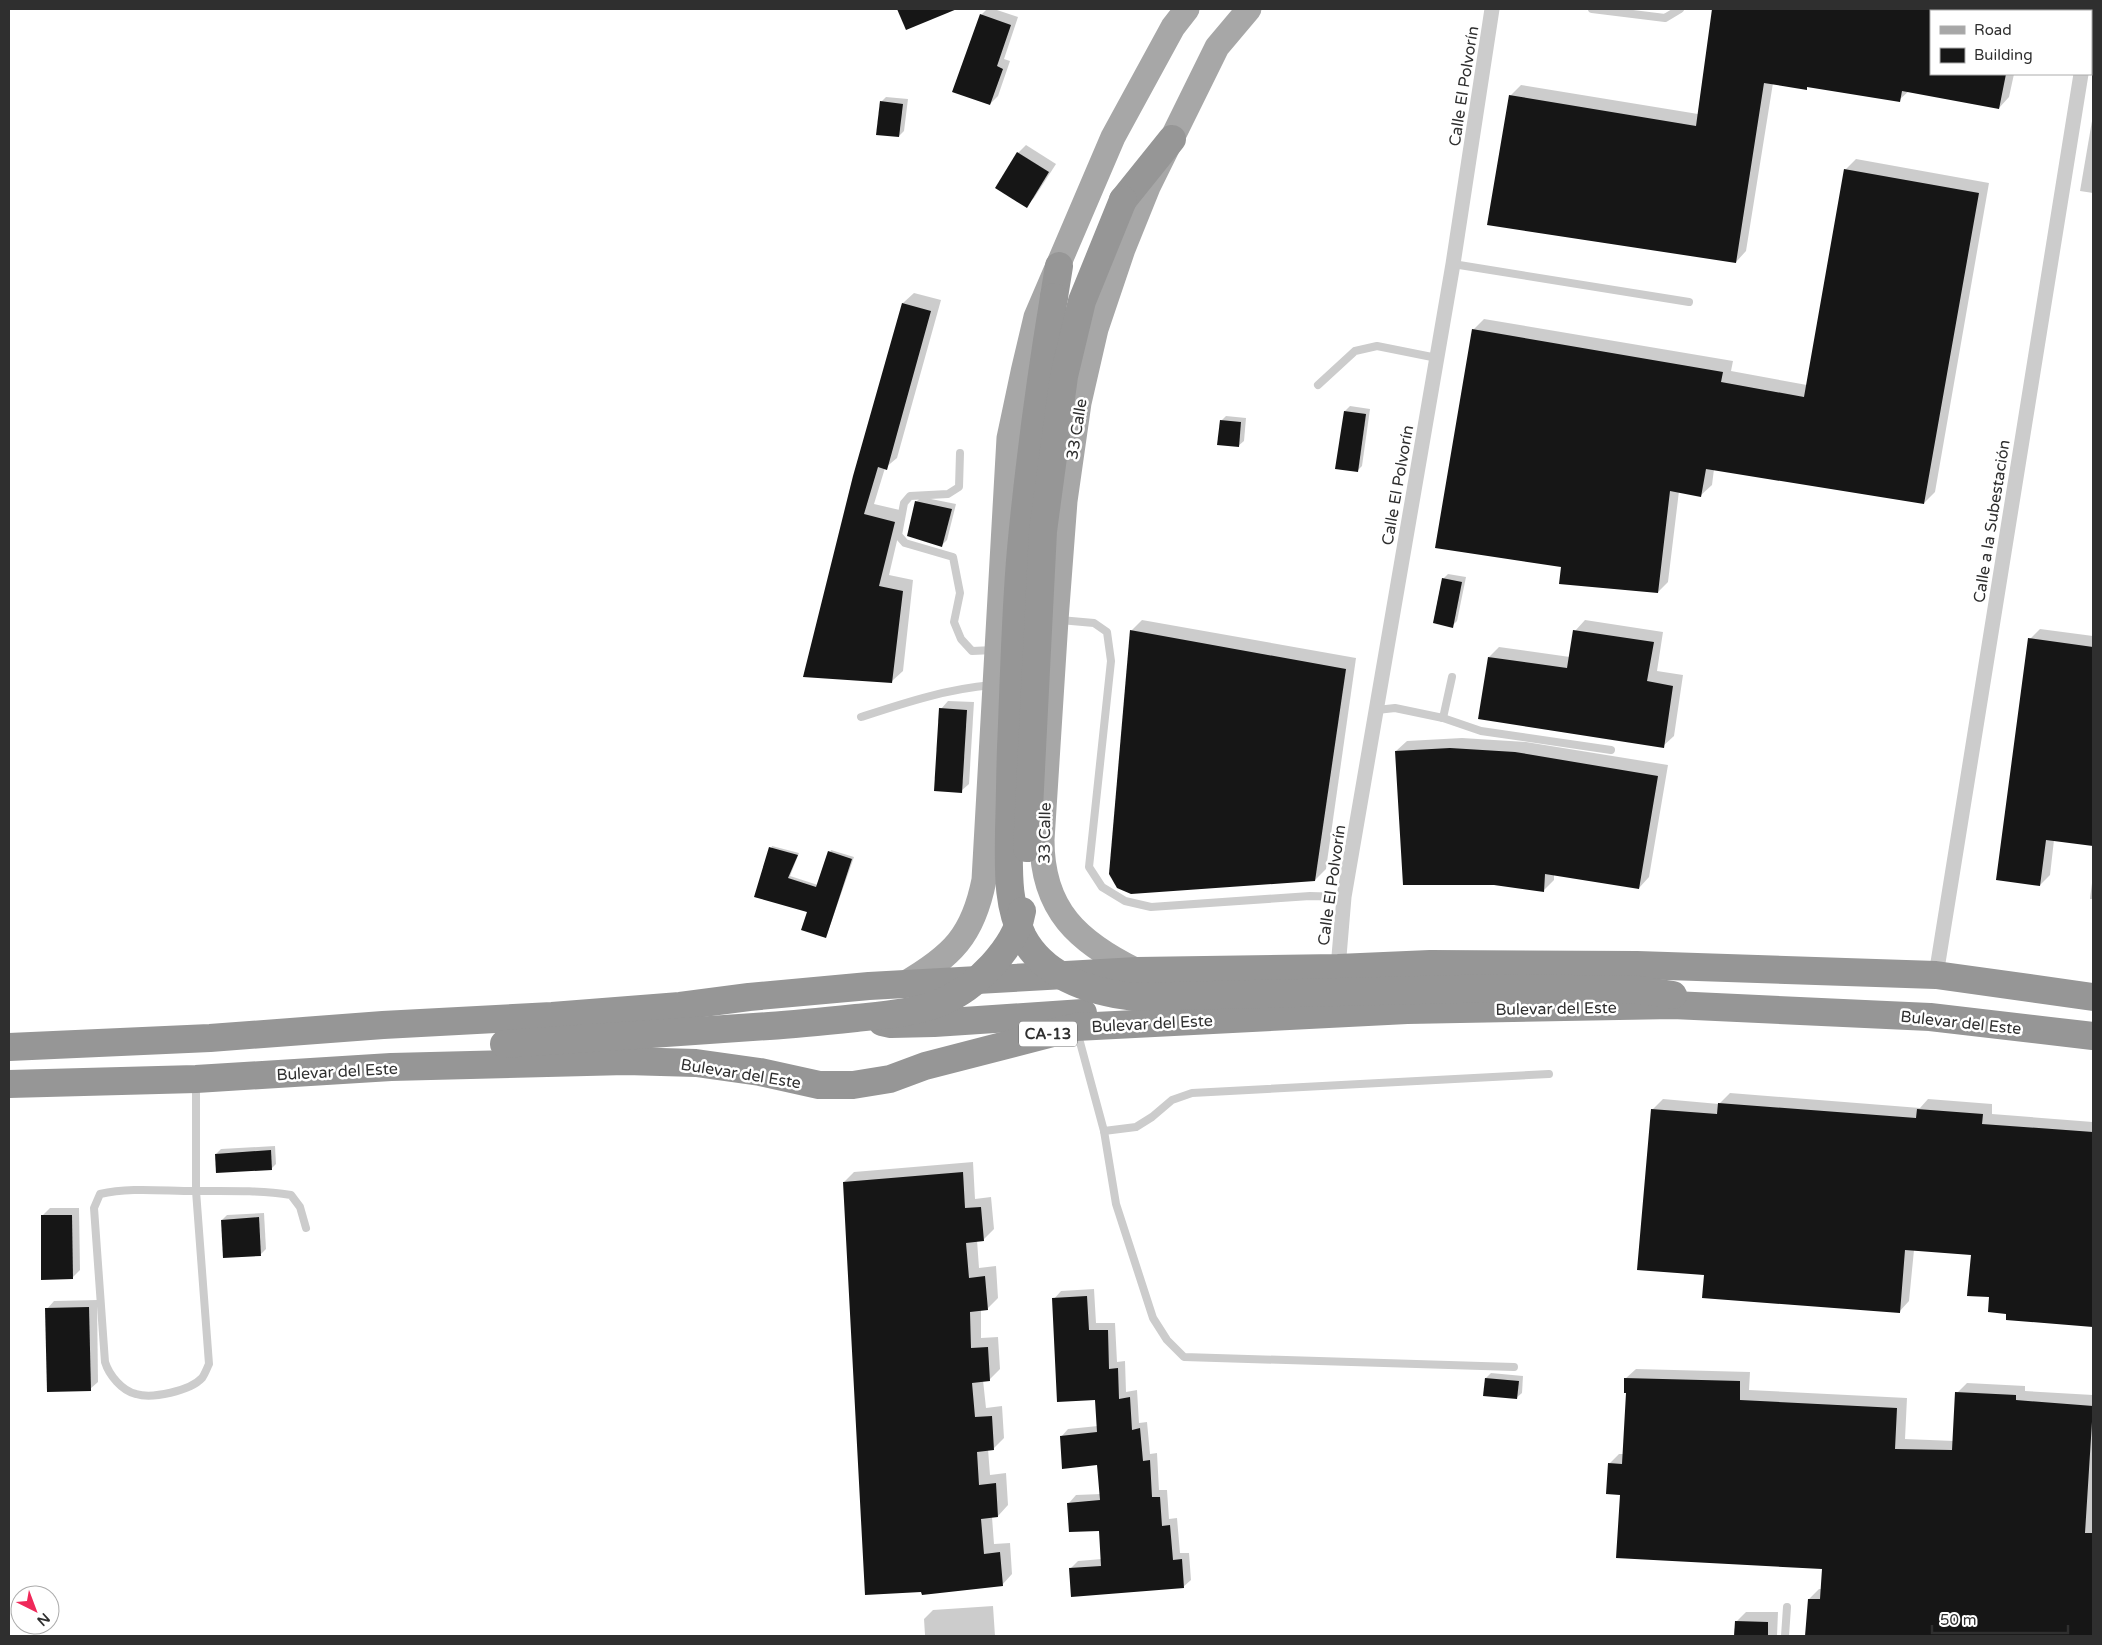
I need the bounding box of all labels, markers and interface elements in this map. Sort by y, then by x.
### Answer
legend [1930,10,2092,75]
text: Road [1974,21,2012,39]
street label: Calle El Polvorín [1445,24,1483,148]
text: Building [1974,46,2033,64]
street label: 33 Calle [1062,397,1092,461]
street label: Calle El Polvorín [1378,423,1418,547]
street label: Calle a la Subestación [1969,438,2015,604]
street label: 33 Calle [1034,802,1056,864]
street label: Calle El Polvorín [1314,823,1350,947]
street label: Bulevar del Este [1495,998,1617,1020]
street label: Bulevar del Este [1899,1007,2022,1039]
street label: Bulevar del Este [1091,1011,1213,1037]
road number: CA-13 [1019,1022,1077,1046]
street label: Bulevar del Este [679,1055,802,1093]
street label: Bulevar del Este [276,1059,398,1085]
north arrow [10,1585,60,1635]
scale bar [1932,1602,2068,1634]
text: N [33,1609,53,1629]
text: 50 m [1940,1611,1977,1629]

